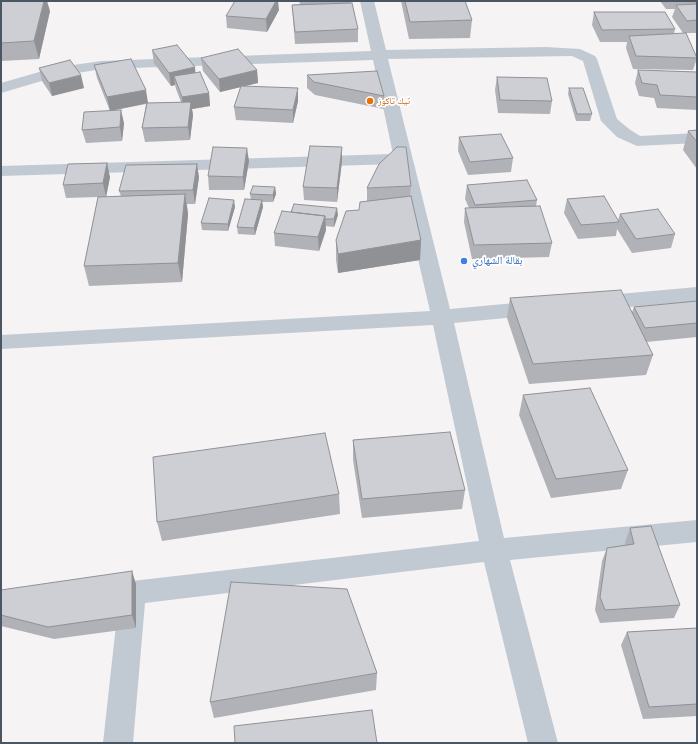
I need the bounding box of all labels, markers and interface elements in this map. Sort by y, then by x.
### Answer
marker: تيك تاكوز [365,96,375,106]
place label: تيك تاكوز [378,96,410,106]
place label: بقالة الشهاري [472,254,523,268]
marker: بقالة الشهاري [459,256,469,266]

